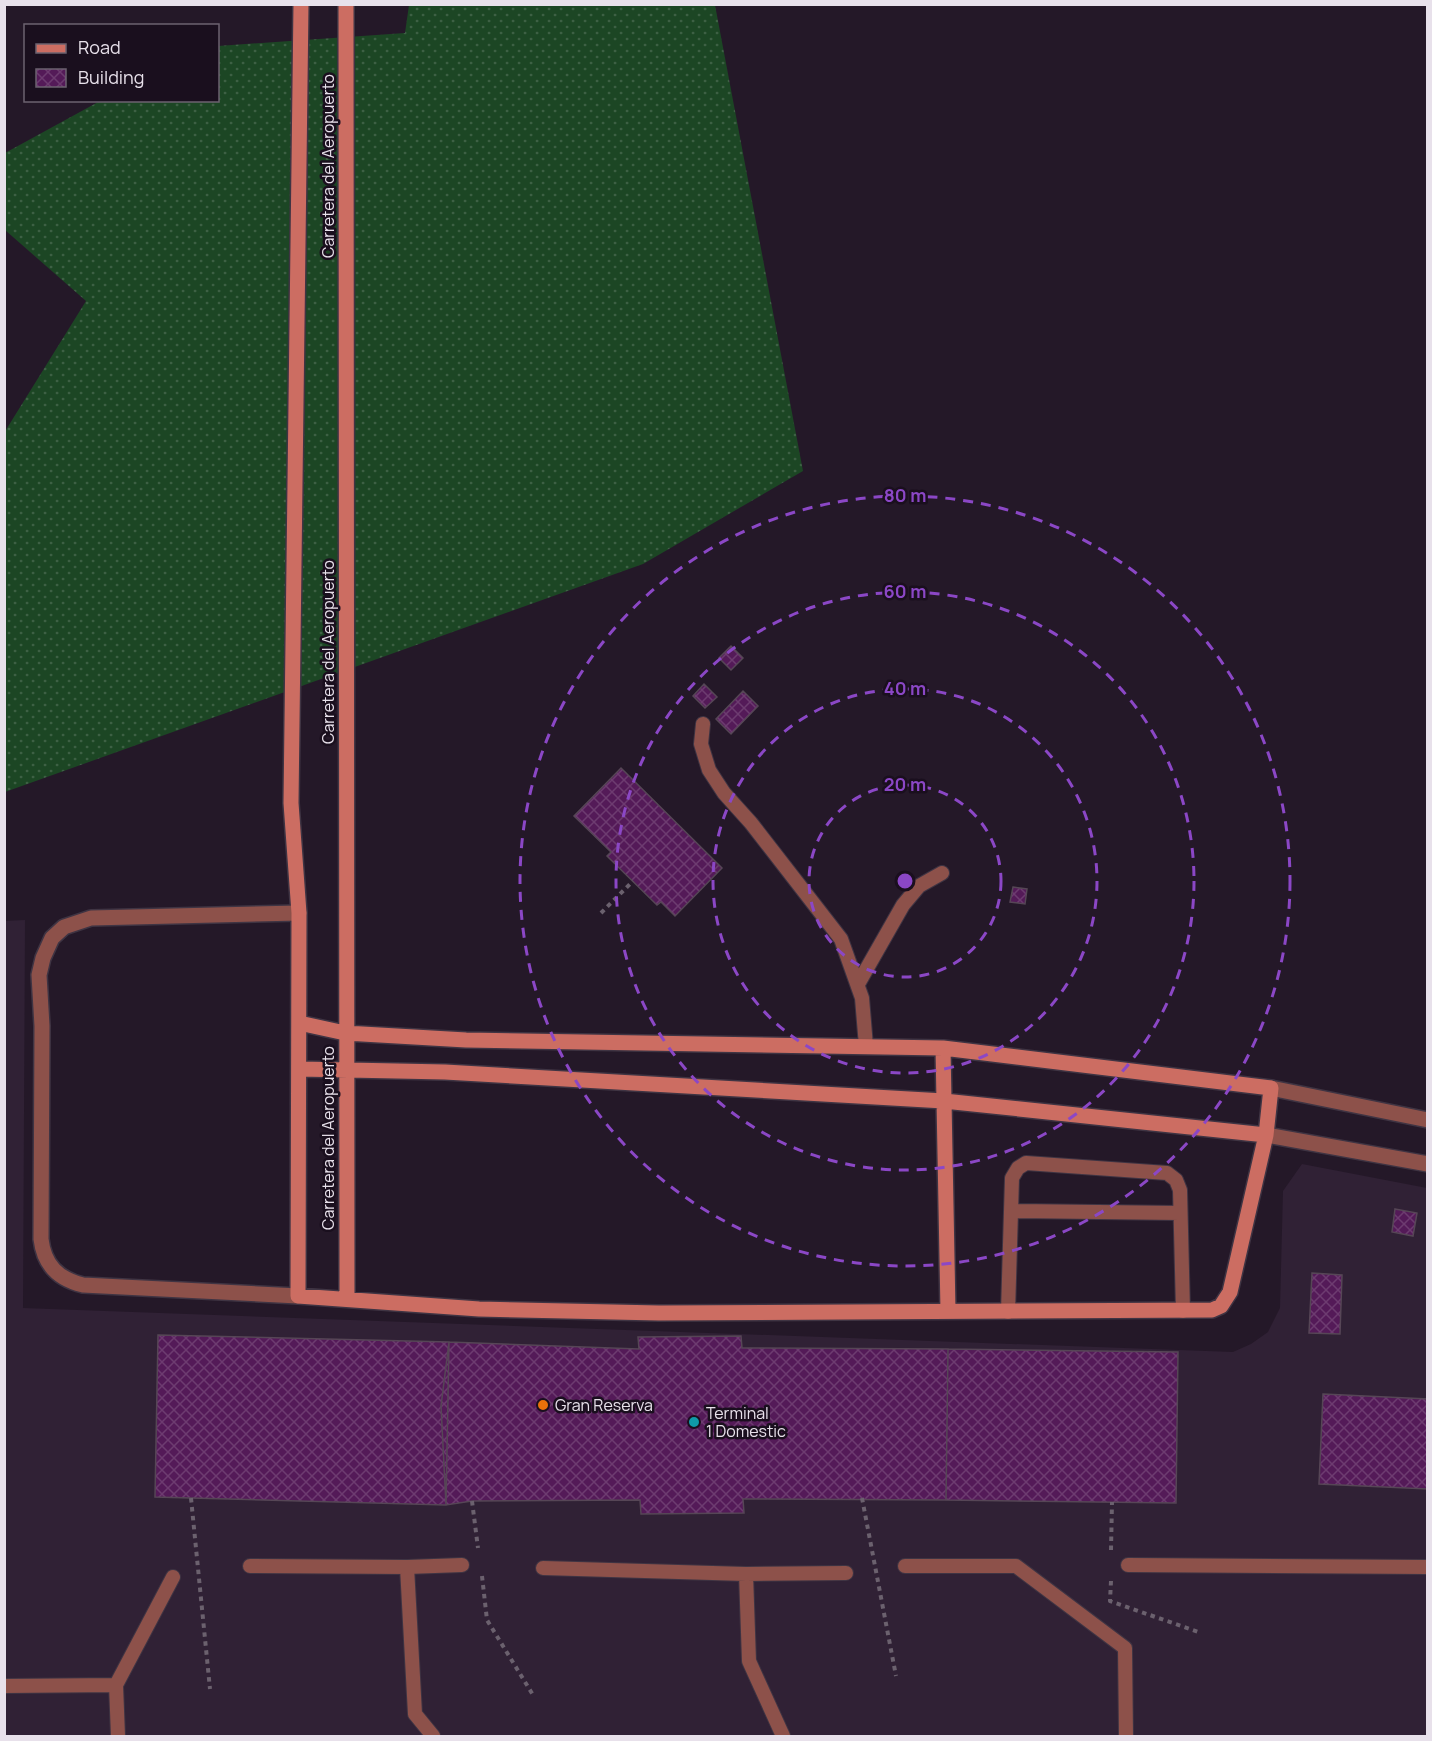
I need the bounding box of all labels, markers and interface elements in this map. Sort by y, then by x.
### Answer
legend [24,24,219,102]
text: Road [78,35,121,59]
text: Building [78,65,144,89]
street label: Carretera del Aeropuerto [317,74,339,258]
text: 80 m [884,483,926,507]
street label: Carretera del Aeropuerto [317,560,339,744]
text: 60 m [884,579,926,603]
text: 40 m [884,676,926,700]
text: 20 m [884,772,926,796]
centre of rings [895,871,915,891]
street label: Carretera del Aeropuerto [317,1046,339,1230]
place label: Gran Reserva [555,1394,653,1416]
marker: Gran Reserva [536,1398,550,1412]
place label: Terminal 1 Domestic [706,1402,786,1442]
marker: Terminal 1 Domestic [687,1415,701,1429]

